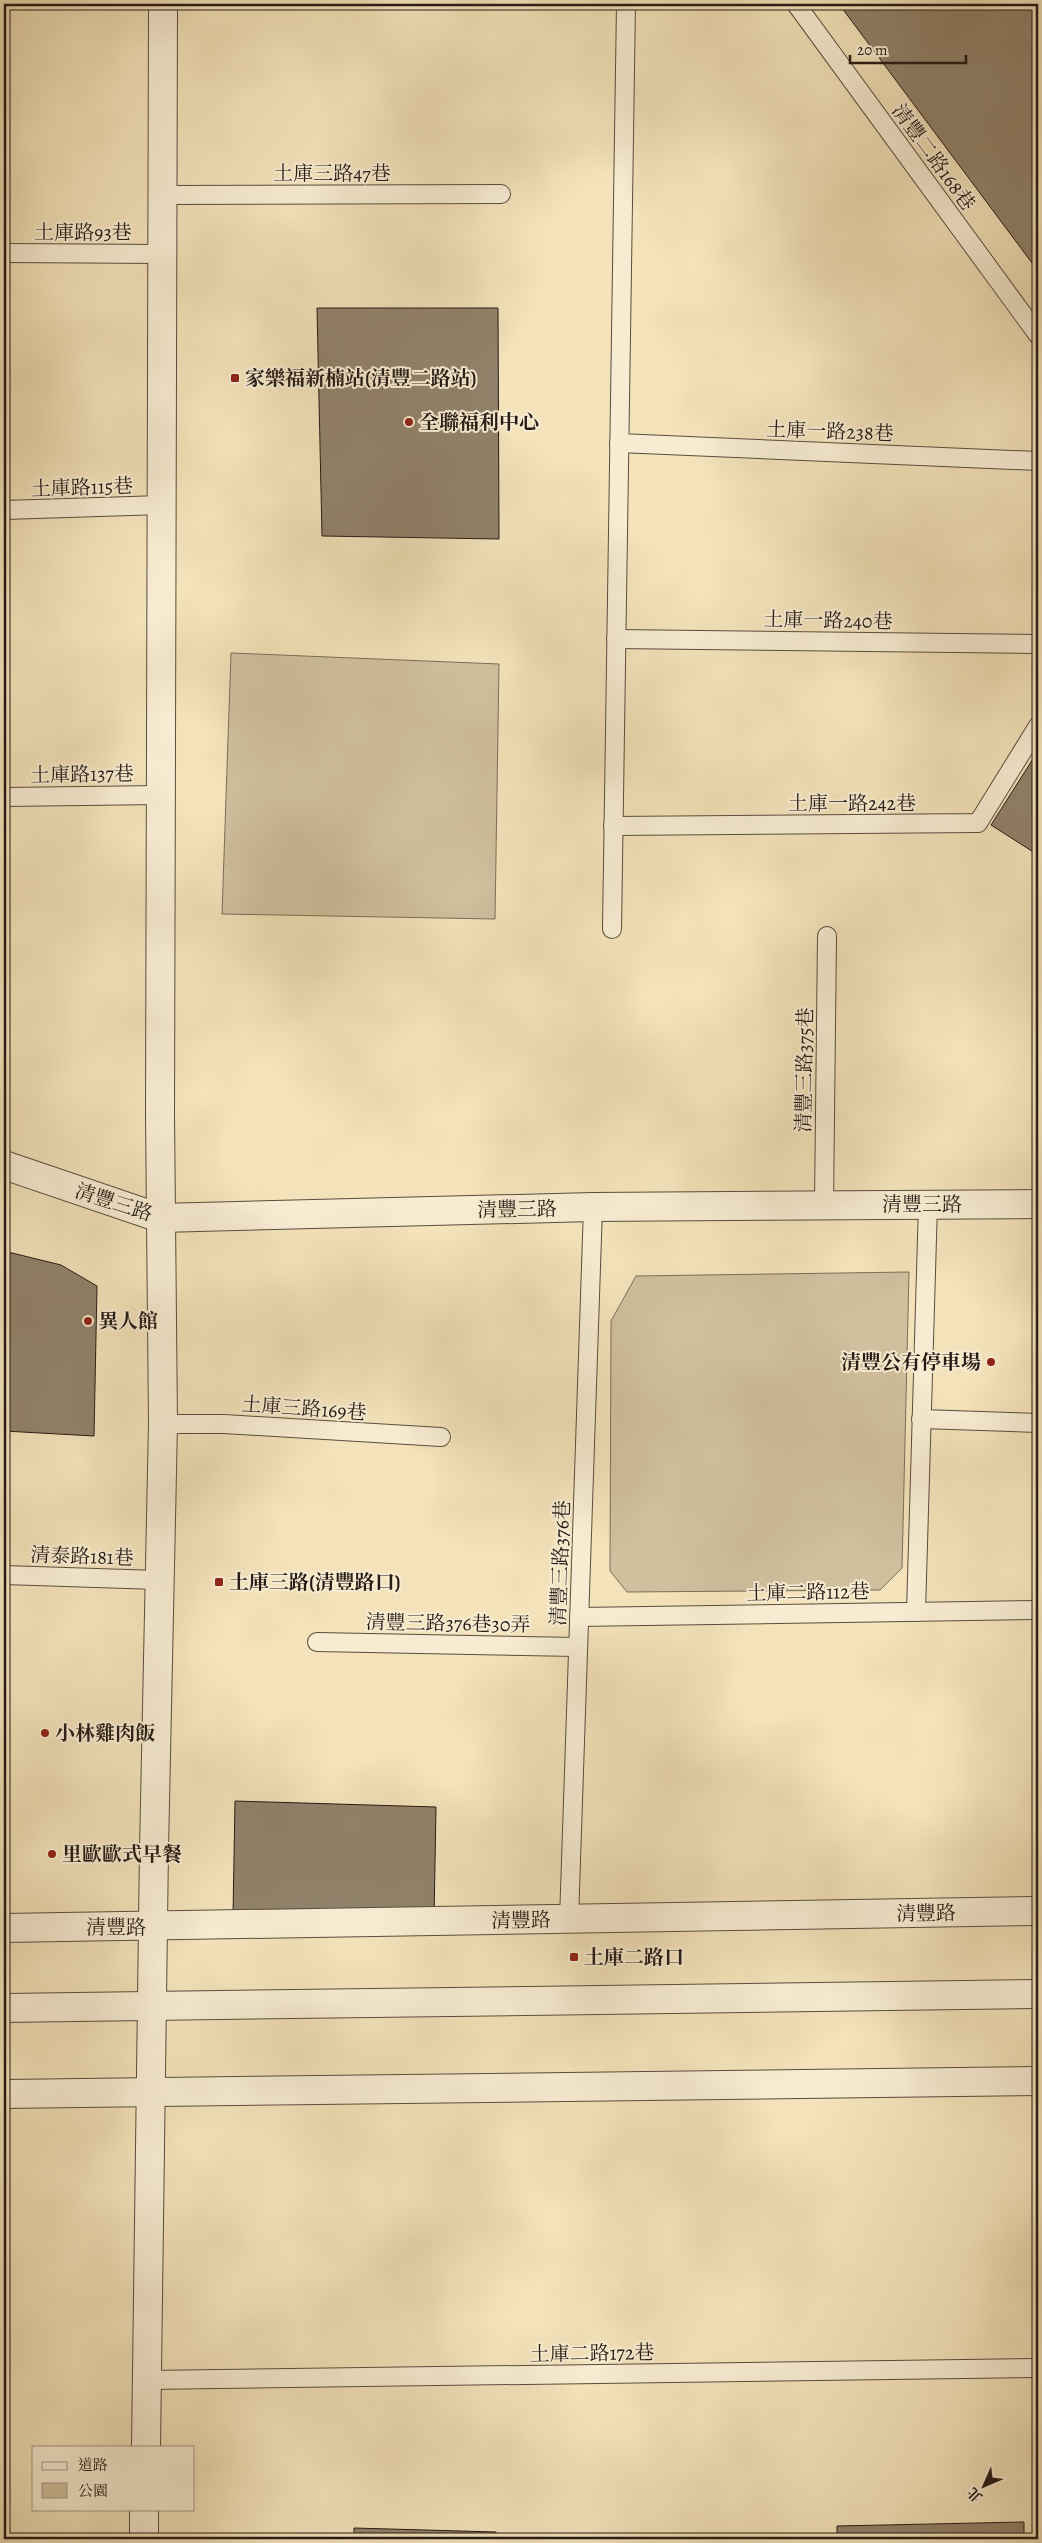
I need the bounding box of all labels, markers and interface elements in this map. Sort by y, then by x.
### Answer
scale bar [850,32,966,64]
text: 20 m [857,40,888,60]
street label: 清豐二路168巷 [886,98,981,216]
street label: 土庫三路47巷 [273,160,391,187]
street label: 土庫路93巷 [34,219,132,246]
place label: 家樂福新楠站(清豐二路站) [245,365,477,392]
marker: 家樂福新楠站(清豐二路站) [229,372,241,384]
place label: 全聯福利中心 [419,409,539,436]
marker: 全聯福利中心 [403,416,415,428]
street label: 土庫一路238巷 [766,416,894,447]
street label: 土庫路115巷 [30,472,134,503]
street label: 土庫一路240巷 [763,606,893,635]
street label: 土庫路137巷 [30,760,134,789]
street label: 土庫一路242巷 [788,790,916,817]
street label: 清豐三路375巷 [790,1007,819,1133]
street label: 清豐三路 [72,1177,156,1228]
street label: 清豐三路 [882,1191,962,1218]
street label: 清豐三路 [477,1195,557,1224]
place label: 異人館 [98,1308,158,1335]
marker: 異人館 [82,1315,94,1327]
place label: 清豐公有停車場 [841,1349,981,1376]
marker: 清豐公有停車場 [985,1356,997,1368]
street label: 土庫三路169巷 [241,1391,367,1426]
street label: 清豐三路376巷 [545,1500,576,1626]
street label: 清泰路181巷 [30,1541,134,1572]
place label: 土庫三路(清豐路口) [229,1569,401,1596]
marker: 土庫三路(清豐路口) [213,1576,225,1588]
street label: 土庫二路112巷 [746,1578,870,1607]
street label: 清豐三路376巷30弄 [365,1609,531,1638]
place label: 小林雞肉飯 [55,1720,155,1747]
marker: 小林雞肉飯 [39,1727,51,1739]
place label: 里歐歐式早餐 [62,1841,182,1868]
marker: 里歐歐式早餐 [46,1848,58,1860]
street label: 清豐路 [896,1899,956,1928]
street label: 清豐路 [491,1906,551,1935]
street label: 清豐路 [86,1914,146,1941]
place label: 土庫二路口 [584,1944,684,1971]
marker: 土庫二路口 [568,1951,580,1963]
street label: 土庫二路172巷 [529,2339,655,2368]
legend [32,2446,195,2510]
text: 道路 [78,2455,108,2475]
north arrow [960,2460,1010,2510]
text: 公園 [78,2481,108,2501]
text: 北 [963,2483,987,2507]

